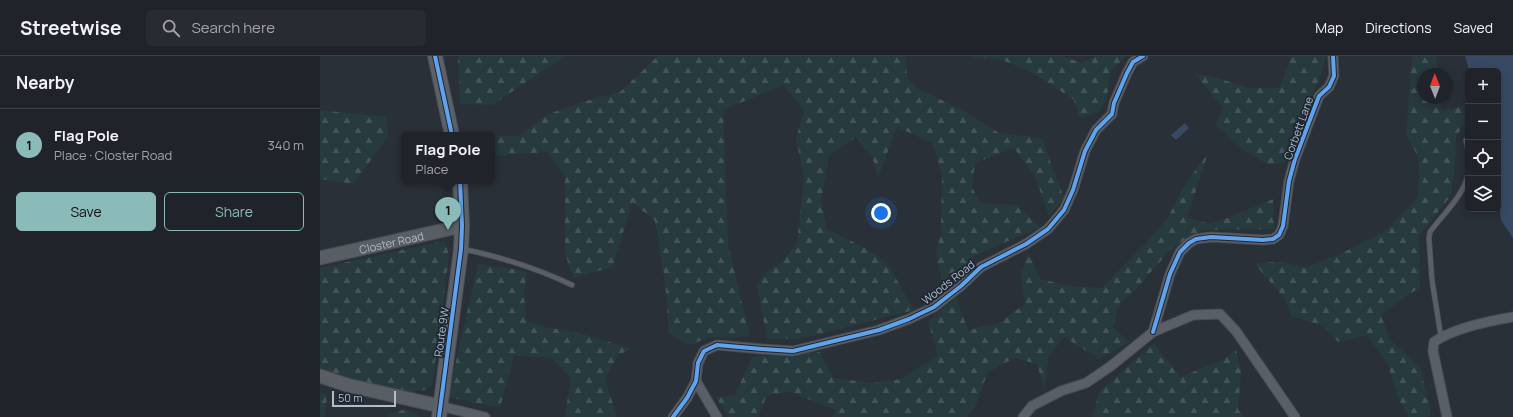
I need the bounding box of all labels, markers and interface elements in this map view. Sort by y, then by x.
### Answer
search box [146,10,426,46]
text: Streetwise [20,15,122,41]
icon: search [160,17,182,39]
text: Search here [192,17,275,38]
text: Map [1315,18,1343,37]
text: Directions [1365,18,1432,37]
text: Saved [1454,18,1493,37]
north arrow [1417,68,1453,104]
map controls [1465,68,1501,212]
button: + [1465,68,1501,104]
text: Nearby [16,71,74,94]
street label: Corbett Lane [1280,94,1317,162]
button: − [1465,104,1501,140]
text: Flag Pole [54,125,119,146]
popup [401,132,495,184]
text: 1 [26,136,32,154]
text: 340 m [268,136,304,154]
text: Flag Pole [416,139,480,160]
button: locate [1465,140,1501,176]
text: Place · Closter Road [54,146,172,164]
text: Place [416,160,448,178]
button: layers [1465,176,1501,212]
button: Save [16,192,156,231]
button: Share [164,192,304,231]
pin: 1 [435,197,461,230]
your location [871,203,891,223]
street label: Closter Road [358,227,425,256]
street label: Woods Road [918,257,978,307]
street label: Route 9W [430,306,452,358]
scale bar [332,389,396,408]
text: 50 m [338,390,363,405]

